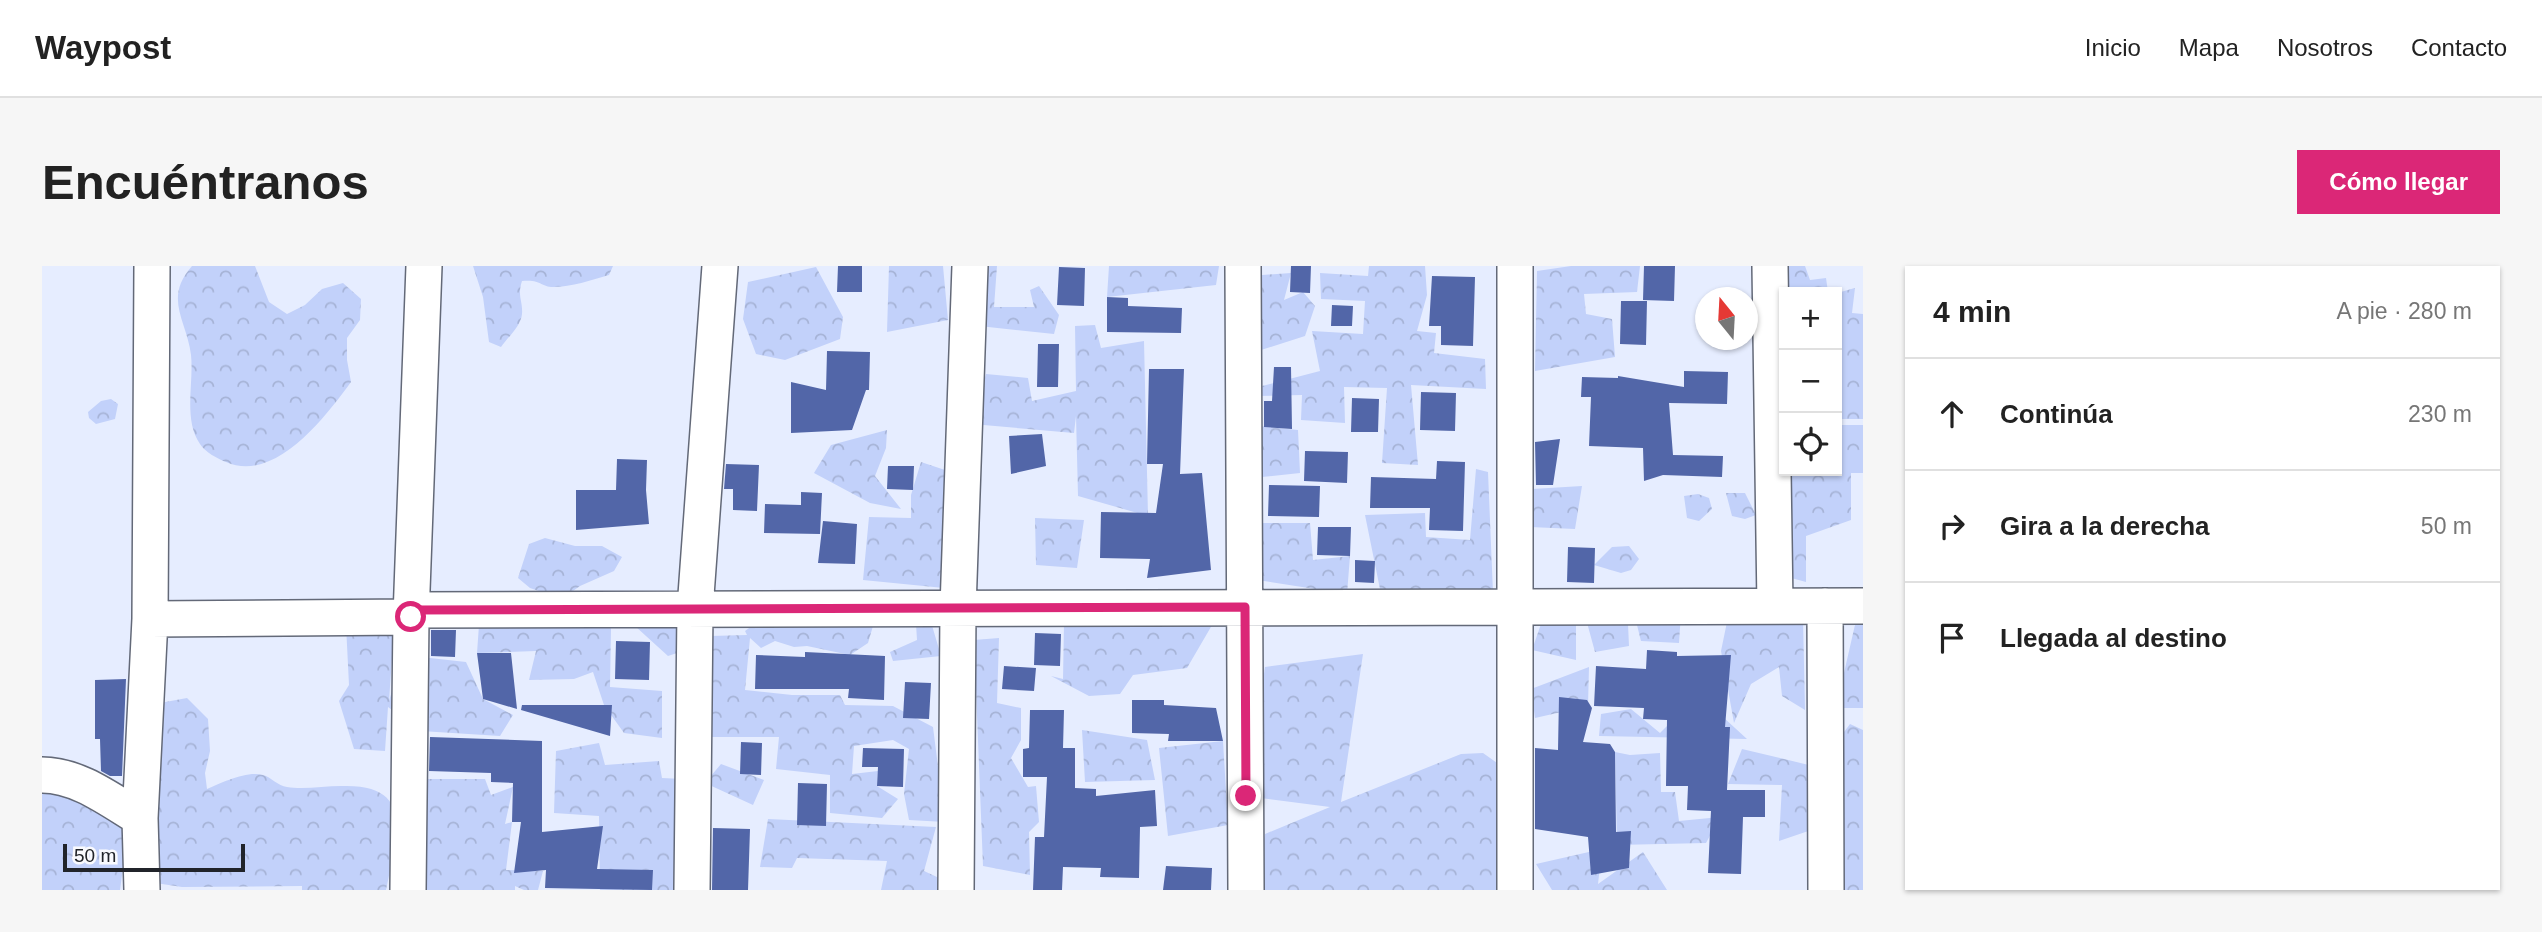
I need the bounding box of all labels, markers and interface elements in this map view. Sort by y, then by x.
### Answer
text: Waypost [35,29,171,66]
text: Inicio [2085,34,2141,61]
text: Mapa [2179,34,2239,61]
text: Nosotros [2277,34,2373,61]
text: Contacto [2411,34,2507,61]
button: Cómo llegar [2297,150,2500,214]
text: Encuéntranos [42,155,369,209]
north arrow [1695,287,1758,350]
map controls [1779,287,1842,476]
button: + [1779,287,1842,350]
text: 4 min [1933,295,2011,328]
text: A pie · 280 m [2336,298,2472,324]
button: − [1779,350,1842,413]
icon: ahead [1933,395,1971,433]
text: Continúa [2000,399,2113,429]
text: 230 m [2408,401,2472,427]
button: locate [1779,413,1842,476]
icon: right [1933,507,1971,545]
text: Gira a la derecha [2000,511,2210,541]
text: 50 m [2421,513,2472,539]
route start [395,601,426,632]
icon: arrive [1933,619,1971,657]
text: Llegada al destino [2000,623,2227,653]
route end [1230,780,1261,811]
scale bar [63,841,245,873]
text: 50 m [74,845,116,866]

